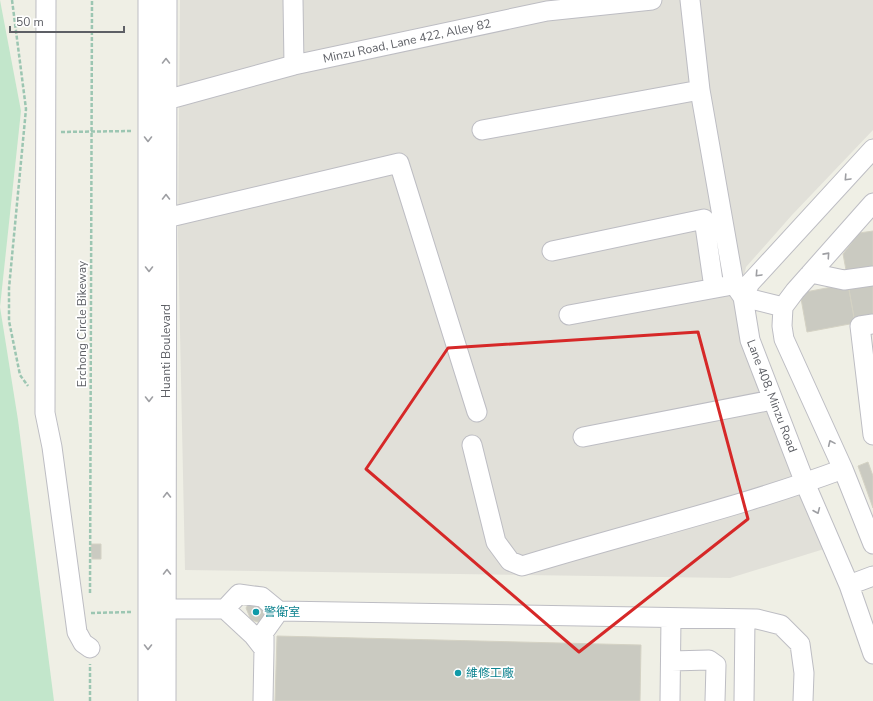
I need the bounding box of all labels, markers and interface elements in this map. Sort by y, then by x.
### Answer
scale bar [10,8,124,34]
text: 50 m [16,14,44,30]
street label: Minzu Road, Lane 422, Alley 82 [322,15,492,67]
one-way arrow [162,58,170,64]
one-way arrow [144,136,152,142]
one-way arrow [844,173,851,181]
one-way arrow [162,194,170,200]
one-way arrow [822,253,829,260]
street label: Erchong Circle Bikeway [74,260,90,387]
one-way arrow [145,266,153,272]
one-way arrow [756,269,763,276]
street label: Huanti Boulevard [158,304,174,398]
street label: Lane 408, Minzu Road [743,337,801,455]
one-way arrow [145,396,153,402]
one-way arrow [828,440,836,447]
one-way arrow [163,492,171,498]
one-way arrow [813,508,821,515]
one-way arrow [163,569,171,575]
place label: 警衛室 [264,604,300,620]
marker: 警衛室 [251,607,261,617]
one-way arrow [144,644,152,650]
place label: 維修工廠 [466,665,514,681]
marker: 維修工廠 [453,668,463,678]

